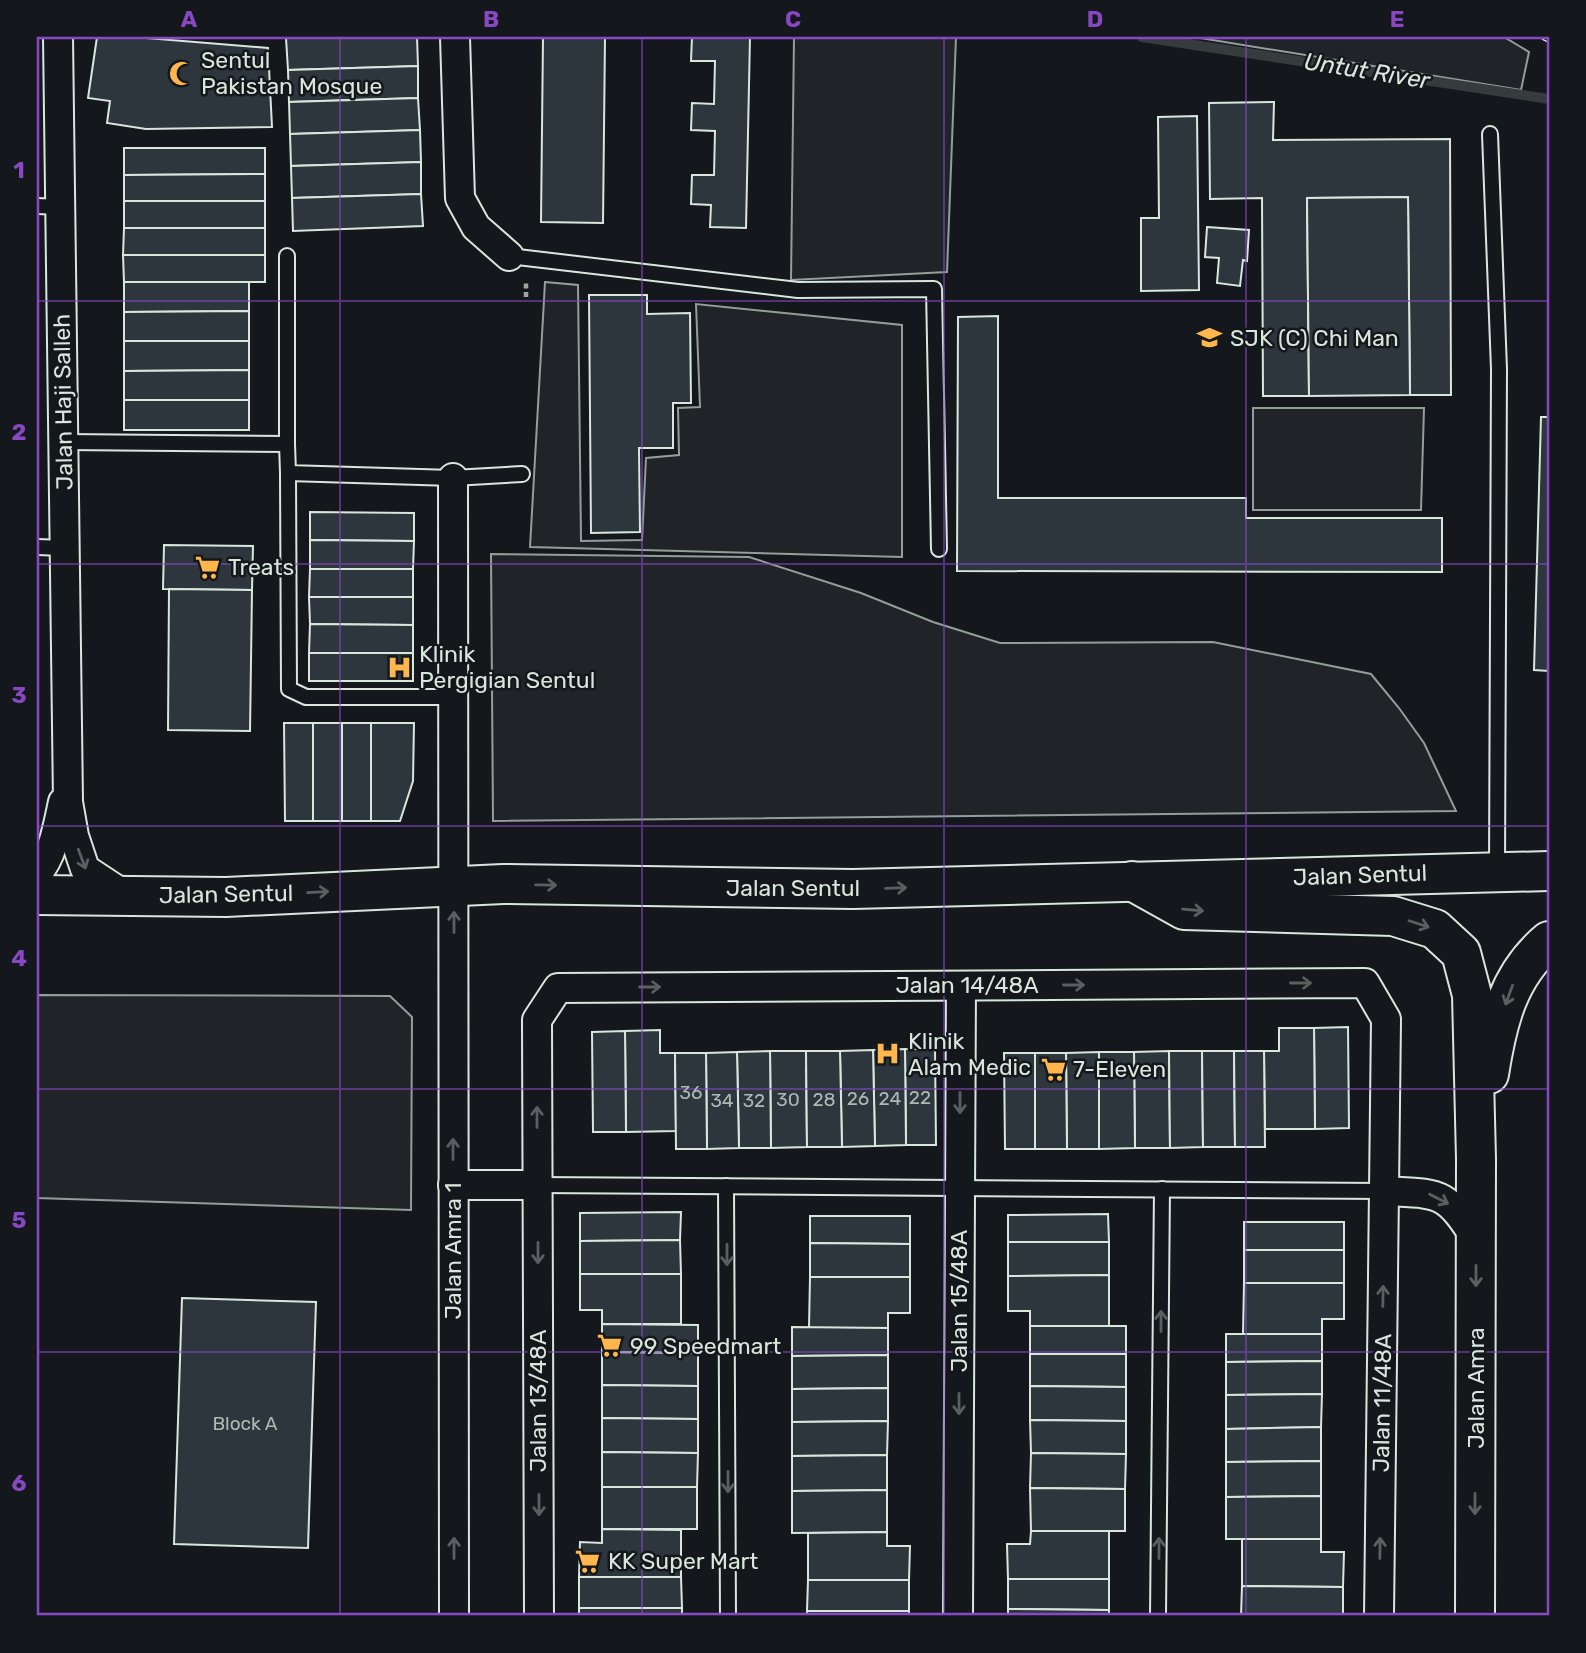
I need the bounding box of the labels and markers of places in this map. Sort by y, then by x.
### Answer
place label: Sentul Pakistan Mosque [201,46,382,100]
mosque icon: Sentul Pakistan Mosque [167,59,195,87]
school or university icon: SJK (C) Chi Man [1196,324,1224,352]
place label: SJK (C) Chi Man [1230,324,1399,352]
supermarket icon: Treats [194,553,222,581]
place label: Treats [228,553,294,581]
place label: Klinik Pergigian Sentul [419,640,595,694]
hospital icon: Klinik Pergigian Sentul [385,653,413,681]
place label: Klinik Alam Medic [908,1027,1031,1081]
hospital icon: Klinik Alam Medic [874,1040,902,1068]
supermarket icon: 7-Eleven [1039,1055,1067,1083]
place label: 7-Eleven [1073,1055,1166,1083]
supermarket icon: 99 Speedmart [596,1332,624,1360]
place label: 99 Speedmart [630,1332,781,1360]
supermarket icon: KK Super Mart [574,1547,602,1575]
place label: KK Super Mart [608,1547,758,1575]

